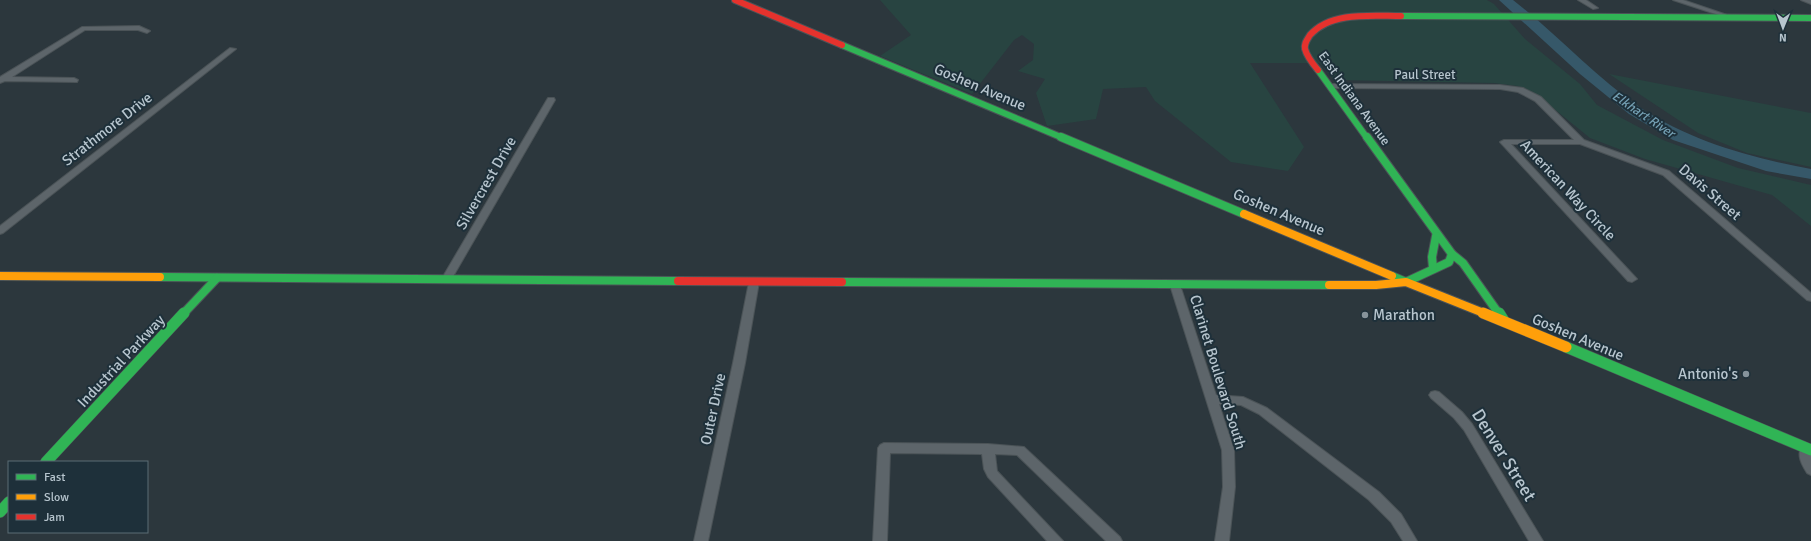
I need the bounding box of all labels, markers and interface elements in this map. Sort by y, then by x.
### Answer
north arrow [1763,8,1803,48]
text: N [1779,31,1787,44]
street label: East Indiana Avenue [1315,49,1394,149]
street label: Goshen Avenue [931,60,1029,114]
street label: Paul Street [1394,67,1456,83]
street label: Strathmore Drive [58,88,156,170]
water label: Elkhart River [1609,88,1680,143]
street label: Silvercrest Drive [452,133,520,233]
street label: American Way Circle [1516,136,1620,244]
street label: Davis Street [1675,160,1745,224]
street label: Goshen Avenue [1230,185,1328,239]
street label: Clarinet Boulevard South [1186,293,1250,451]
place label: Marathon [1373,306,1435,324]
marker: Marathon [1360,310,1370,320]
street label: Goshen Avenue [1529,310,1627,364]
street label: Industrial Parkway [74,311,168,411]
place label: Antonio's [1678,365,1738,383]
marker: Antonio's [1741,369,1751,379]
street label: Outer Drive [697,371,729,447]
street label: Denver Street [1467,405,1541,505]
legend [8,461,148,533]
text: Fast [44,470,65,485]
text: Slow [44,490,69,505]
text: Jam [44,510,65,525]

